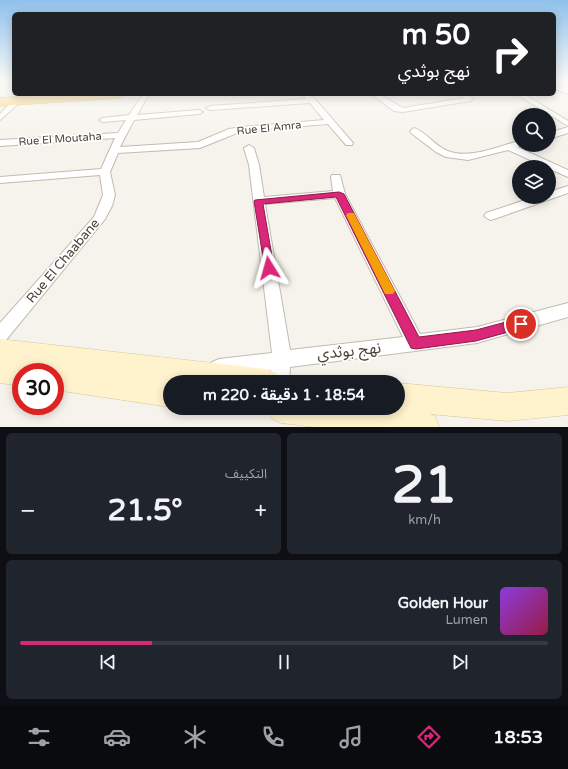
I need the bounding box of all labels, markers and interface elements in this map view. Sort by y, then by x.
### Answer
text: 50 m [402,18,470,52]
icon: right [484,28,536,80]
text: نهج بوثدي [398,60,470,82]
map controls [512,108,556,204]
button: search [512,108,556,152]
street label: Rue El Amra [236,118,302,138]
street label: Rue El Moutaha [18,130,102,148]
button: layers [512,160,556,204]
street label: Rue El Chaabane [23,216,103,306]
position arrow [248,247,290,289]
pin [504,307,538,341]
icon: arrive [510,313,532,335]
street label: نهج بوثدي [316,338,382,366]
speed limit sign: 30 [12,363,64,415]
text: 18:54 · 1 دقيقة · 220 m [203,386,365,404]
text: 21 [392,454,457,517]
text: التكييف [225,466,267,482]
text: 21.5° [108,492,183,529]
text: − [20,498,36,524]
text: + [255,498,267,524]
text: km/h [408,512,441,528]
text: Golden Hour [398,594,488,612]
text: Lumen [445,612,488,628]
icon: previous [97,651,119,673]
icon: pause [273,651,295,673]
icon: next [449,651,471,673]
icon: filters [25,723,53,751]
icon: car [103,723,131,751]
icon: climate [181,723,209,751]
icon: phone [259,723,287,751]
icon: music [337,723,365,751]
icon: directions [415,723,443,751]
text: 18:53 [493,726,543,748]

